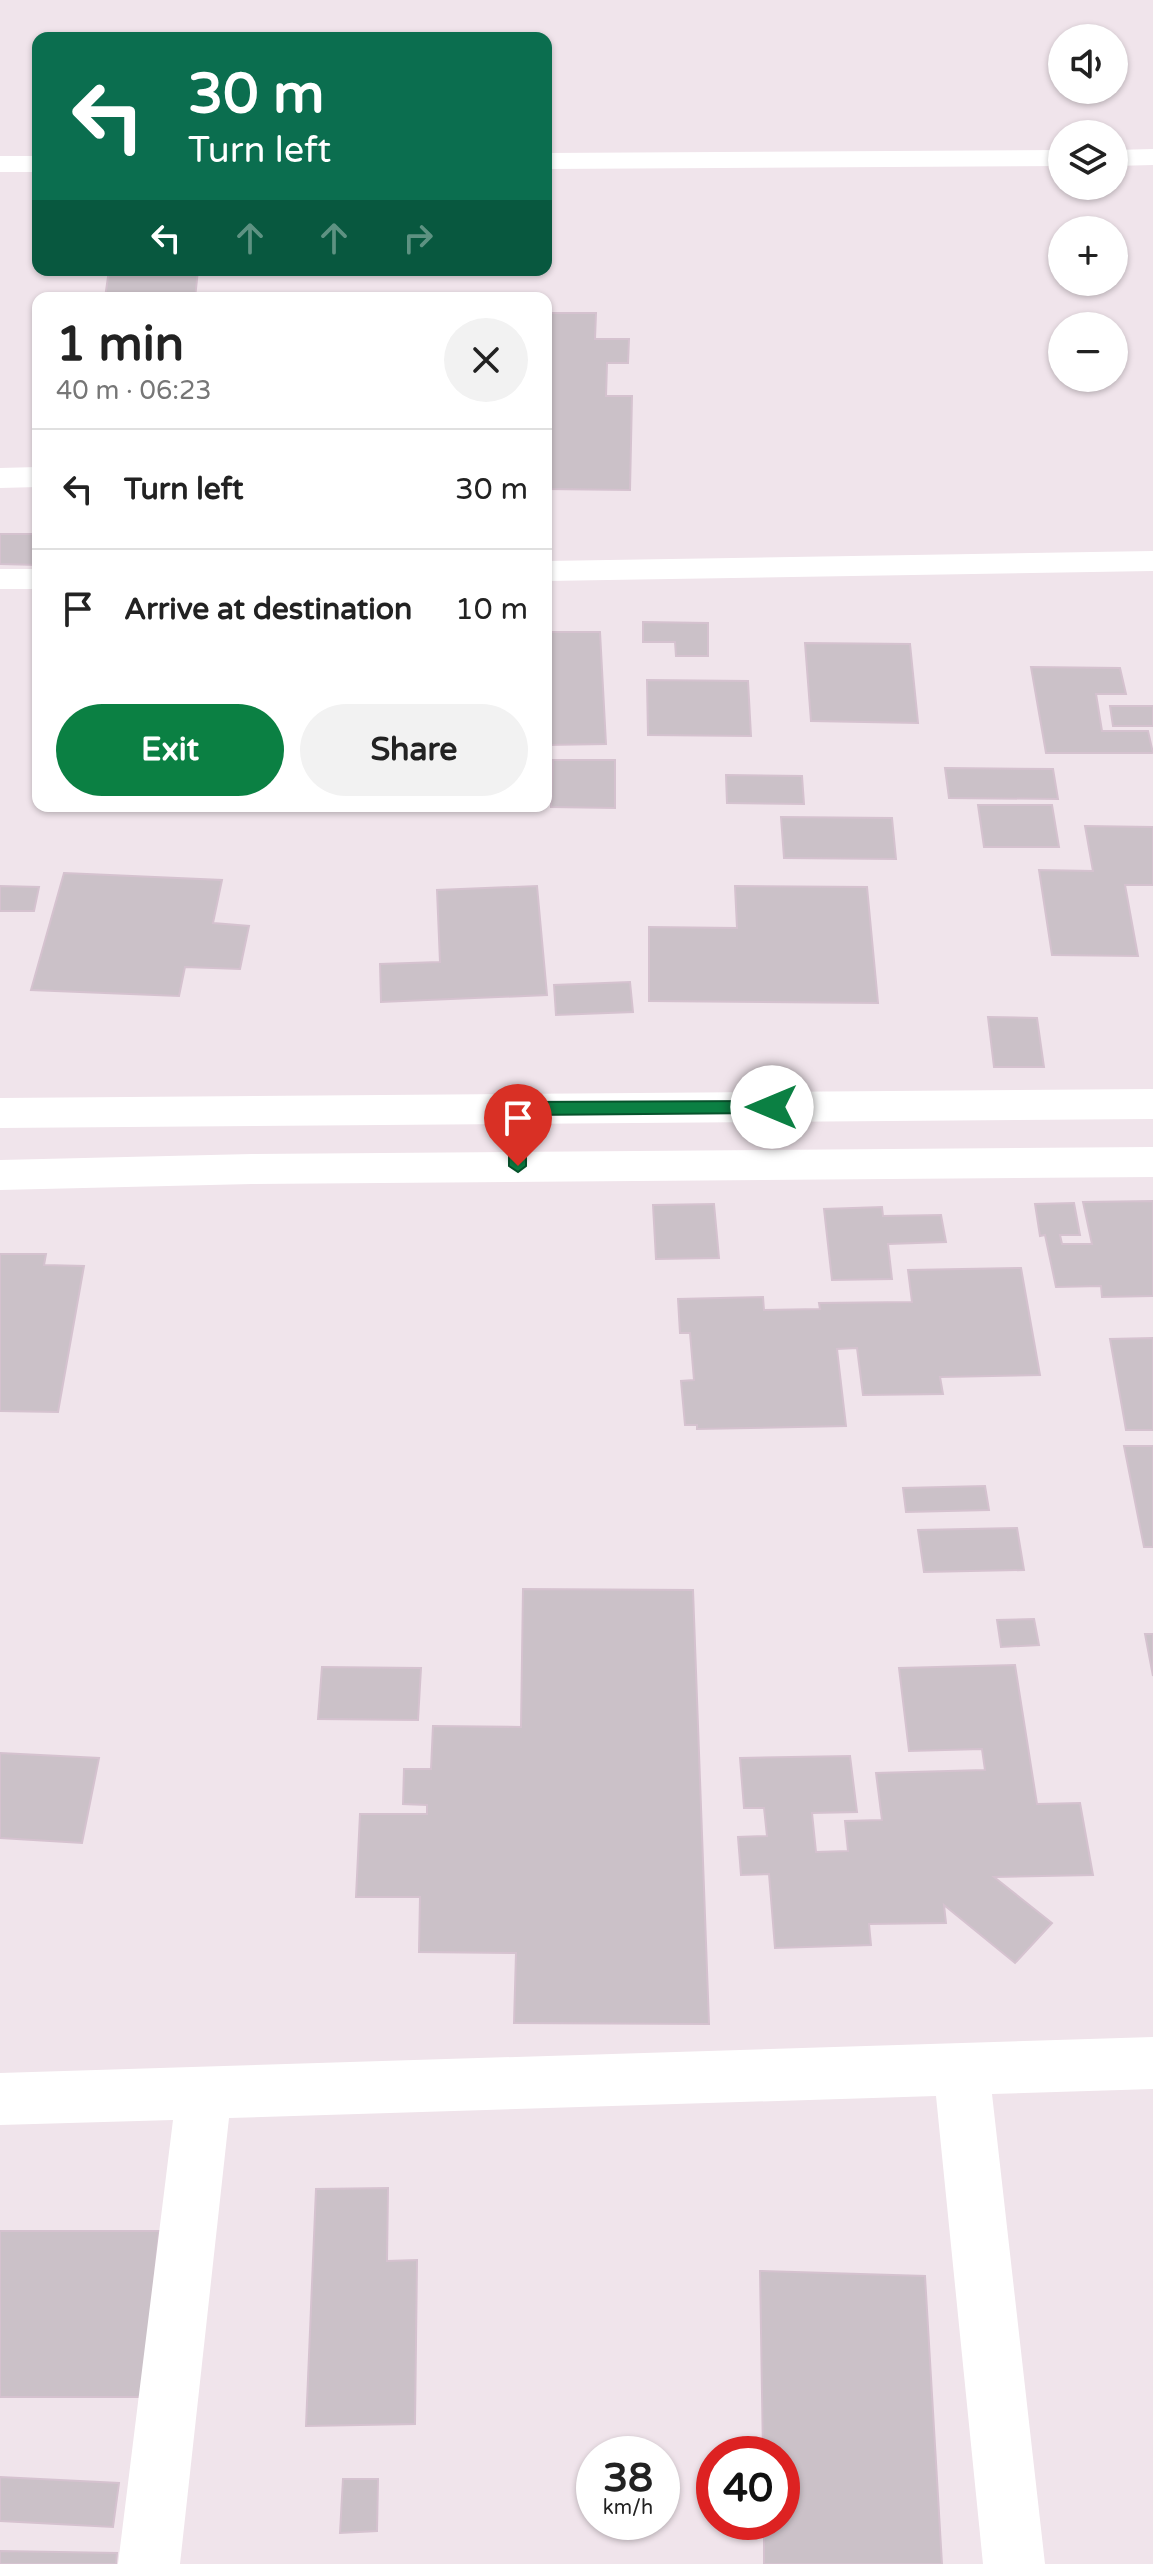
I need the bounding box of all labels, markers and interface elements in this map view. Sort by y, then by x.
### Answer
map controls [1048,24,1128,392]
button: sound [1048,24,1128,104]
text: 30 m [188,61,324,128]
icon: left [56,64,160,168]
button: layers [1048,120,1128,200]
text: Turn left [188,129,331,172]
icon: left [144,216,188,260]
icon: ahead [228,216,272,260]
icon: ahead [312,216,356,260]
icon: right [396,216,440,260]
button: + [1048,216,1128,296]
button: − [1048,312,1128,392]
text: 1 min [56,316,184,374]
button: close [444,318,528,402]
text: 40 m · 06:23 [56,375,212,406]
icon: left [56,467,100,511]
text: Turn left [124,471,243,508]
text: 30 m [455,471,528,508]
icon: arrive [56,587,100,631]
text: Arrive at destination [124,591,412,628]
text: 10 m [455,591,528,628]
button: Exit [56,704,284,796]
button: Share [300,704,528,796]
position arrow [730,1065,814,1149]
pin [484,1084,552,1166]
icon: arrive [496,1096,540,1140]
speed limit sign: 40 [696,2436,800,2540]
text: 38 [603,2454,653,2502]
text: km/h [603,2496,653,2520]

